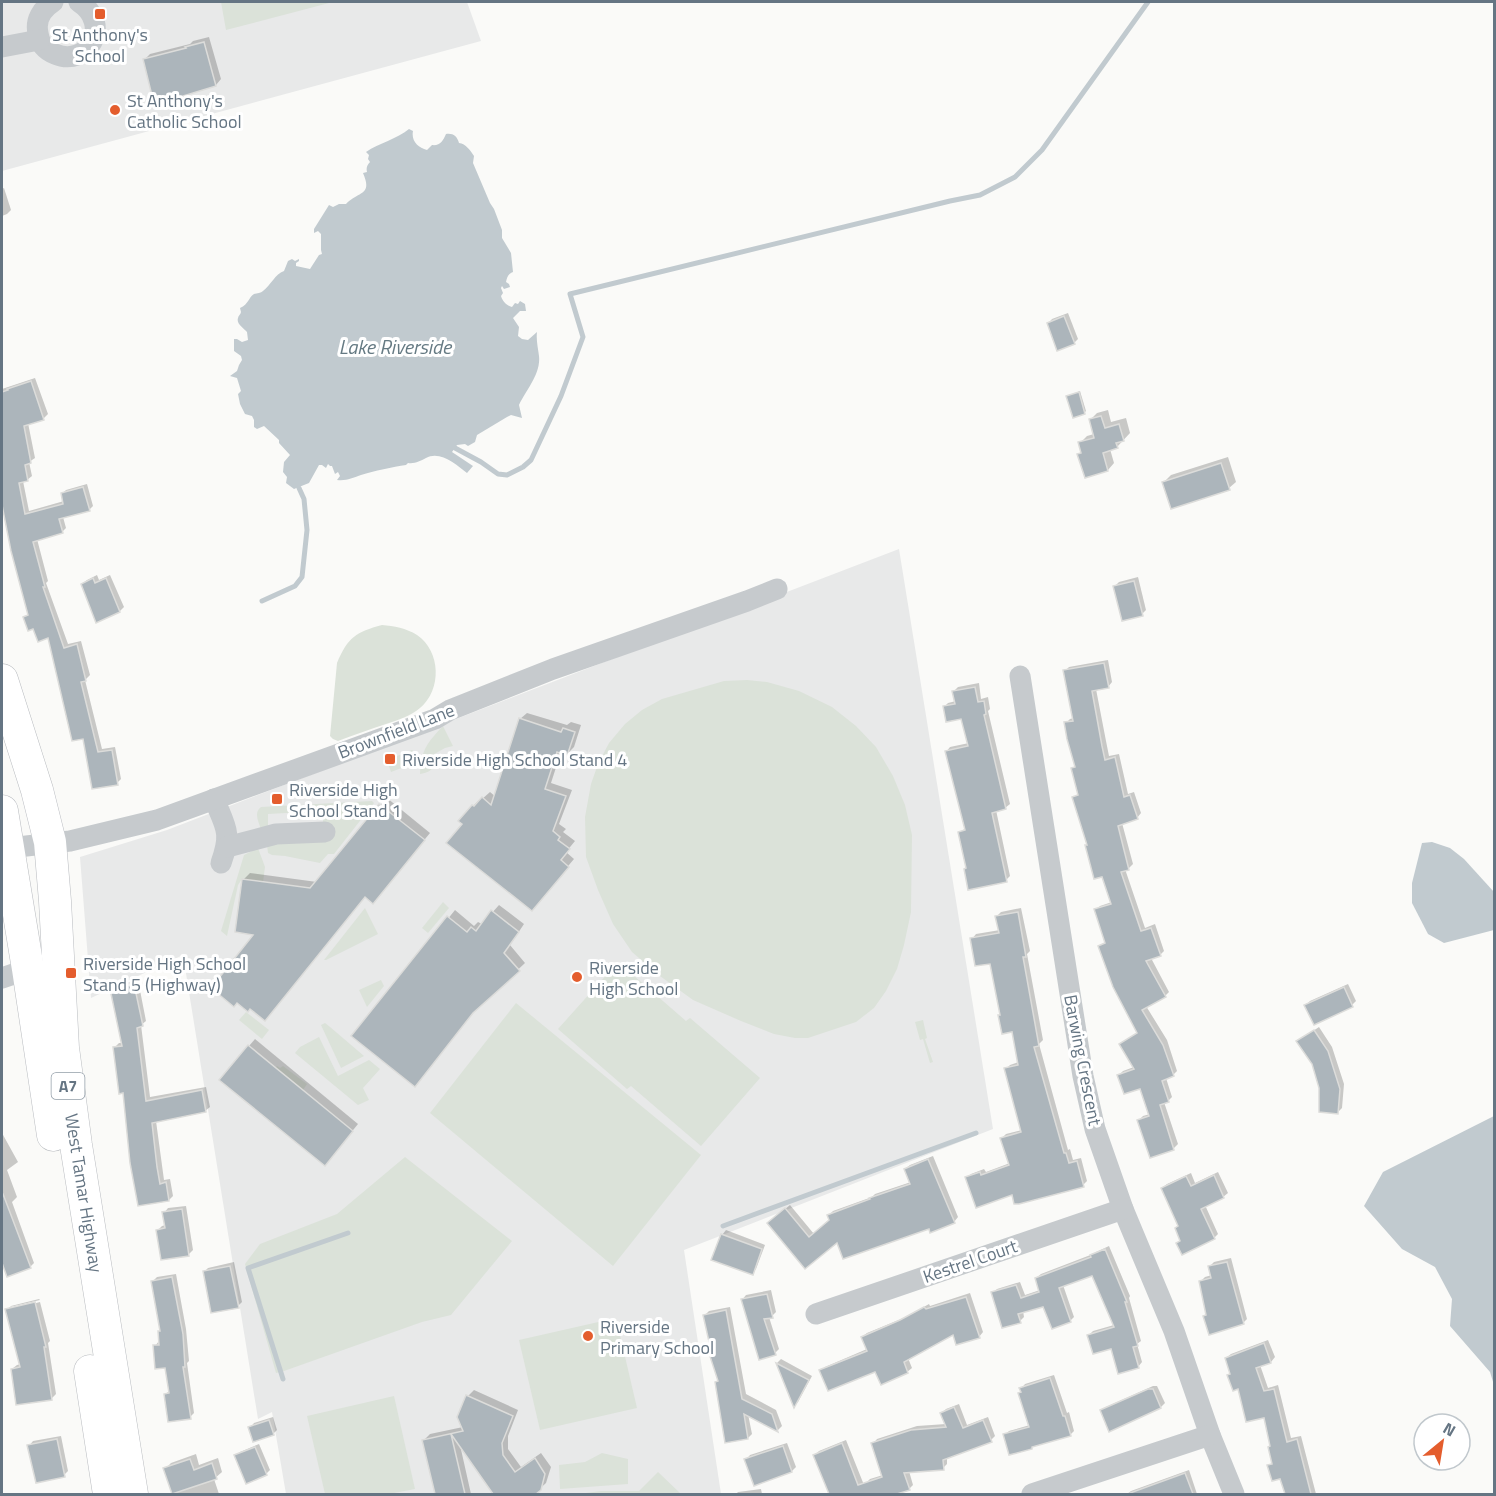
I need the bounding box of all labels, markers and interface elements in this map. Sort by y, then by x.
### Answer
marker: St Anthony's School [93,7,107,21]
place label: St Anthony's School [52,21,148,69]
place label: St Anthony's Catholic School [127,87,242,135]
marker: St Anthony's Catholic School [108,103,122,117]
water label: Lake Riverside [339,331,453,362]
street label: Brownfield Lane [334,696,458,766]
place label: Riverside High School Stand 4 [402,746,627,773]
marker: Riverside High School Stand 4 [383,752,397,766]
place label: Riverside High School Stand 1 [289,776,402,824]
marker: Riverside High School Stand 1 [270,792,284,806]
place label: Riverside High School Stand 5 (Highway) [83,950,246,998]
place label: Riverside High School [589,954,678,1002]
marker: Riverside High School Stand 5 (Highway) [64,966,78,980]
marker: Riverside High School [570,970,584,984]
street label: Barwing Crescent [1057,992,1109,1128]
road number: A7 [52,1073,84,1099]
street label: West Tamar Highway [58,1112,110,1275]
street label: Kestrel Court [919,1232,1021,1290]
place label: Riverside Primary School [600,1313,714,1361]
marker: Riverside Primary School [581,1329,595,1343]
north arrow [1412,1412,1472,1472]
text: N [1439,1416,1460,1442]

